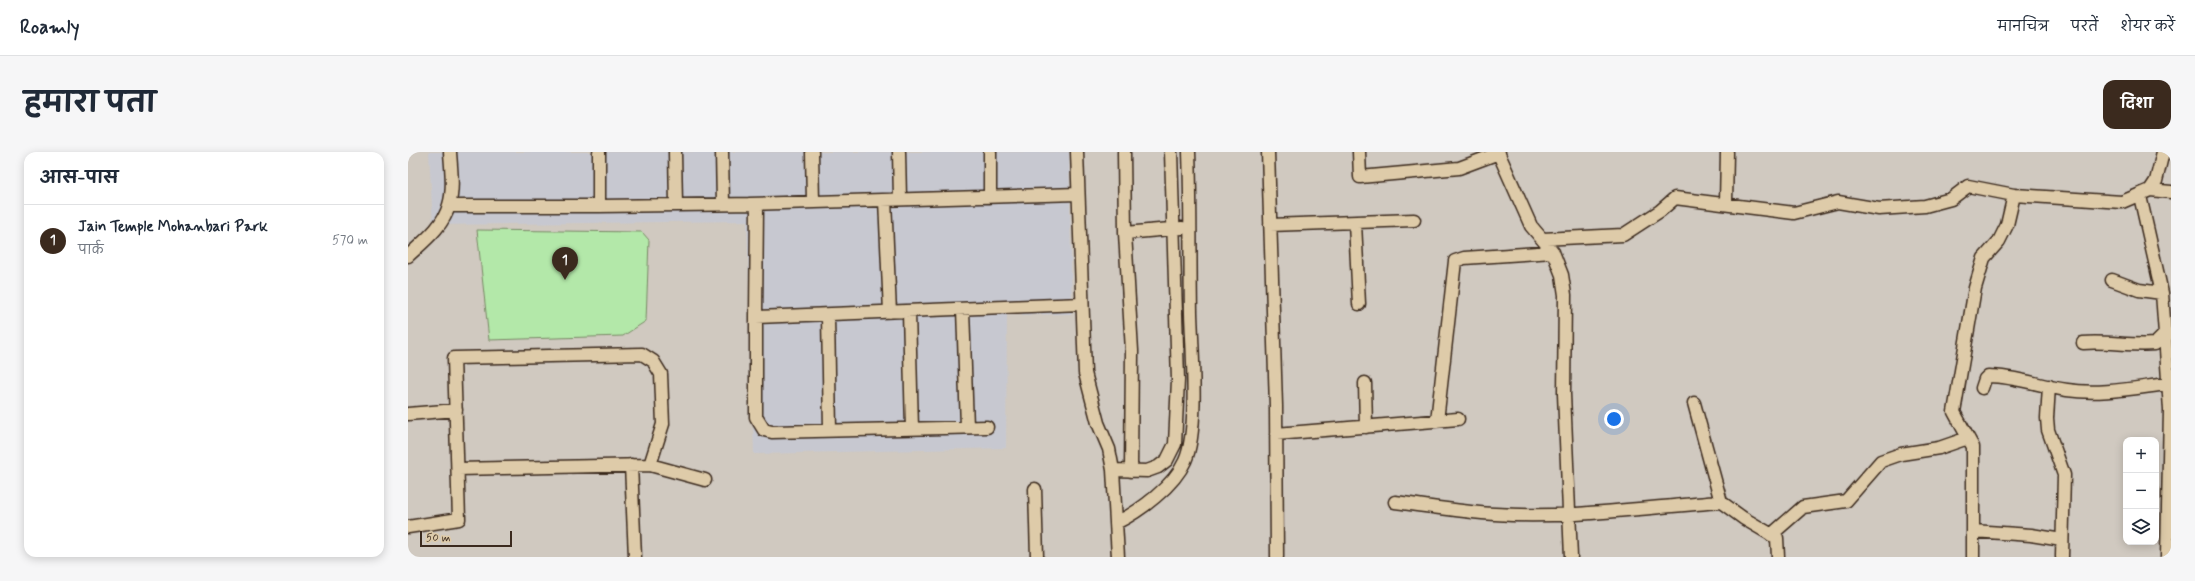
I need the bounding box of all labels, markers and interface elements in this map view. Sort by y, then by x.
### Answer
text: Roamly [20,15,79,40]
text: मानचित्र [1997,18,2049,36]
text: परतें [2071,18,2098,36]
text: शेयर करें [2120,18,2175,36]
button: दिशा [2103,80,2171,129]
text: हमारा पता [24,86,156,123]
text: आस-पास [40,167,118,189]
text: Jain Temple Mohanbari Park [78,217,268,237]
text: 1 [50,232,56,249]
text: 570 m [332,232,368,249]
text: पार्क [78,242,104,259]
pin: 1 [552,247,578,280]
your location [1604,409,1624,429]
map controls [2123,437,2159,545]
button: + [2123,437,2159,473]
button: − [2123,473,2159,509]
button: layers [2123,509,2159,545]
scale bar [420,529,512,548]
text: 50 m [426,531,451,545]

